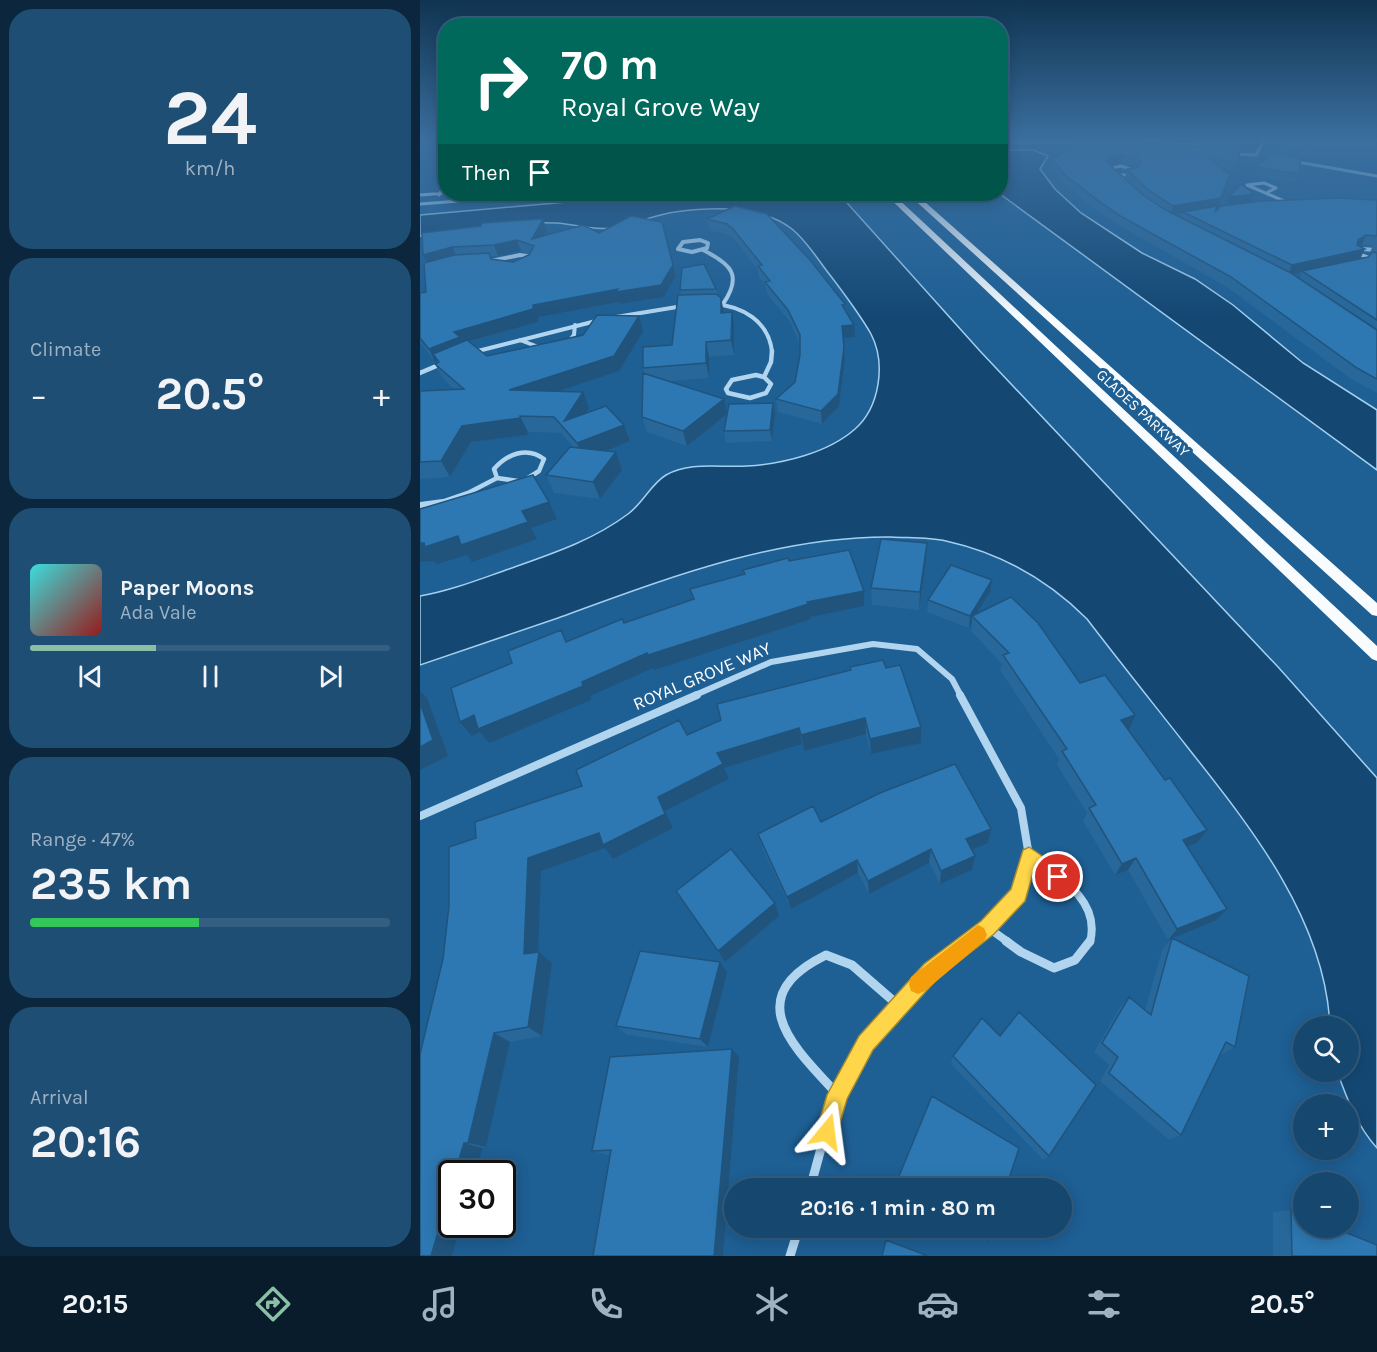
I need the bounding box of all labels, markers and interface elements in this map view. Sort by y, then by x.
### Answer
text: 70 m [561,40,659,90]
icon: right [462,42,540,120]
text: 24 [163,72,257,164]
text: Royal Grove Way [561,91,760,123]
icon: arrive [523,156,556,189]
text: km/h [185,157,235,180]
text: Then [462,160,511,186]
text: Climate [30,338,101,361]
street label: GLADES PARKWAY [1093,365,1194,461]
text: 20.5° [155,368,265,420]
text: − [30,376,47,414]
text: + [373,376,390,414]
text: Paper Moons [120,575,254,601]
text: Ada Vale [120,601,197,624]
street label: ROYAL GROVE WAY [630,637,774,715]
icon: previous [74,660,107,693]
icon: pause [194,660,227,693]
icon: next [314,660,347,693]
text: Range · 47% [30,828,135,851]
pin [1032,851,1083,902]
text: 235 km [30,858,192,910]
icon: arrive [1041,860,1074,893]
map controls [1293,1016,1359,1238]
button: search [1293,1016,1359,1082]
text: Arrival [30,1086,89,1109]
button: + [1293,1094,1359,1160]
position arrow [795,1100,859,1164]
text: 20:16 [30,1116,141,1168]
speed limit sign: 30 [438,1160,516,1238]
button: − [1293,1172,1359,1238]
text: 20:16 · 1 min · 80 m [800,1195,996,1221]
icon: directions [252,1283,294,1325]
icon: music [419,1283,461,1325]
icon: phone [585,1283,627,1325]
icon: climate [751,1283,793,1325]
icon: car [917,1283,959,1325]
icon: filters [1083,1283,1125,1325]
text: 20:15 [62,1288,128,1320]
text: 20.5° [1249,1288,1315,1320]

